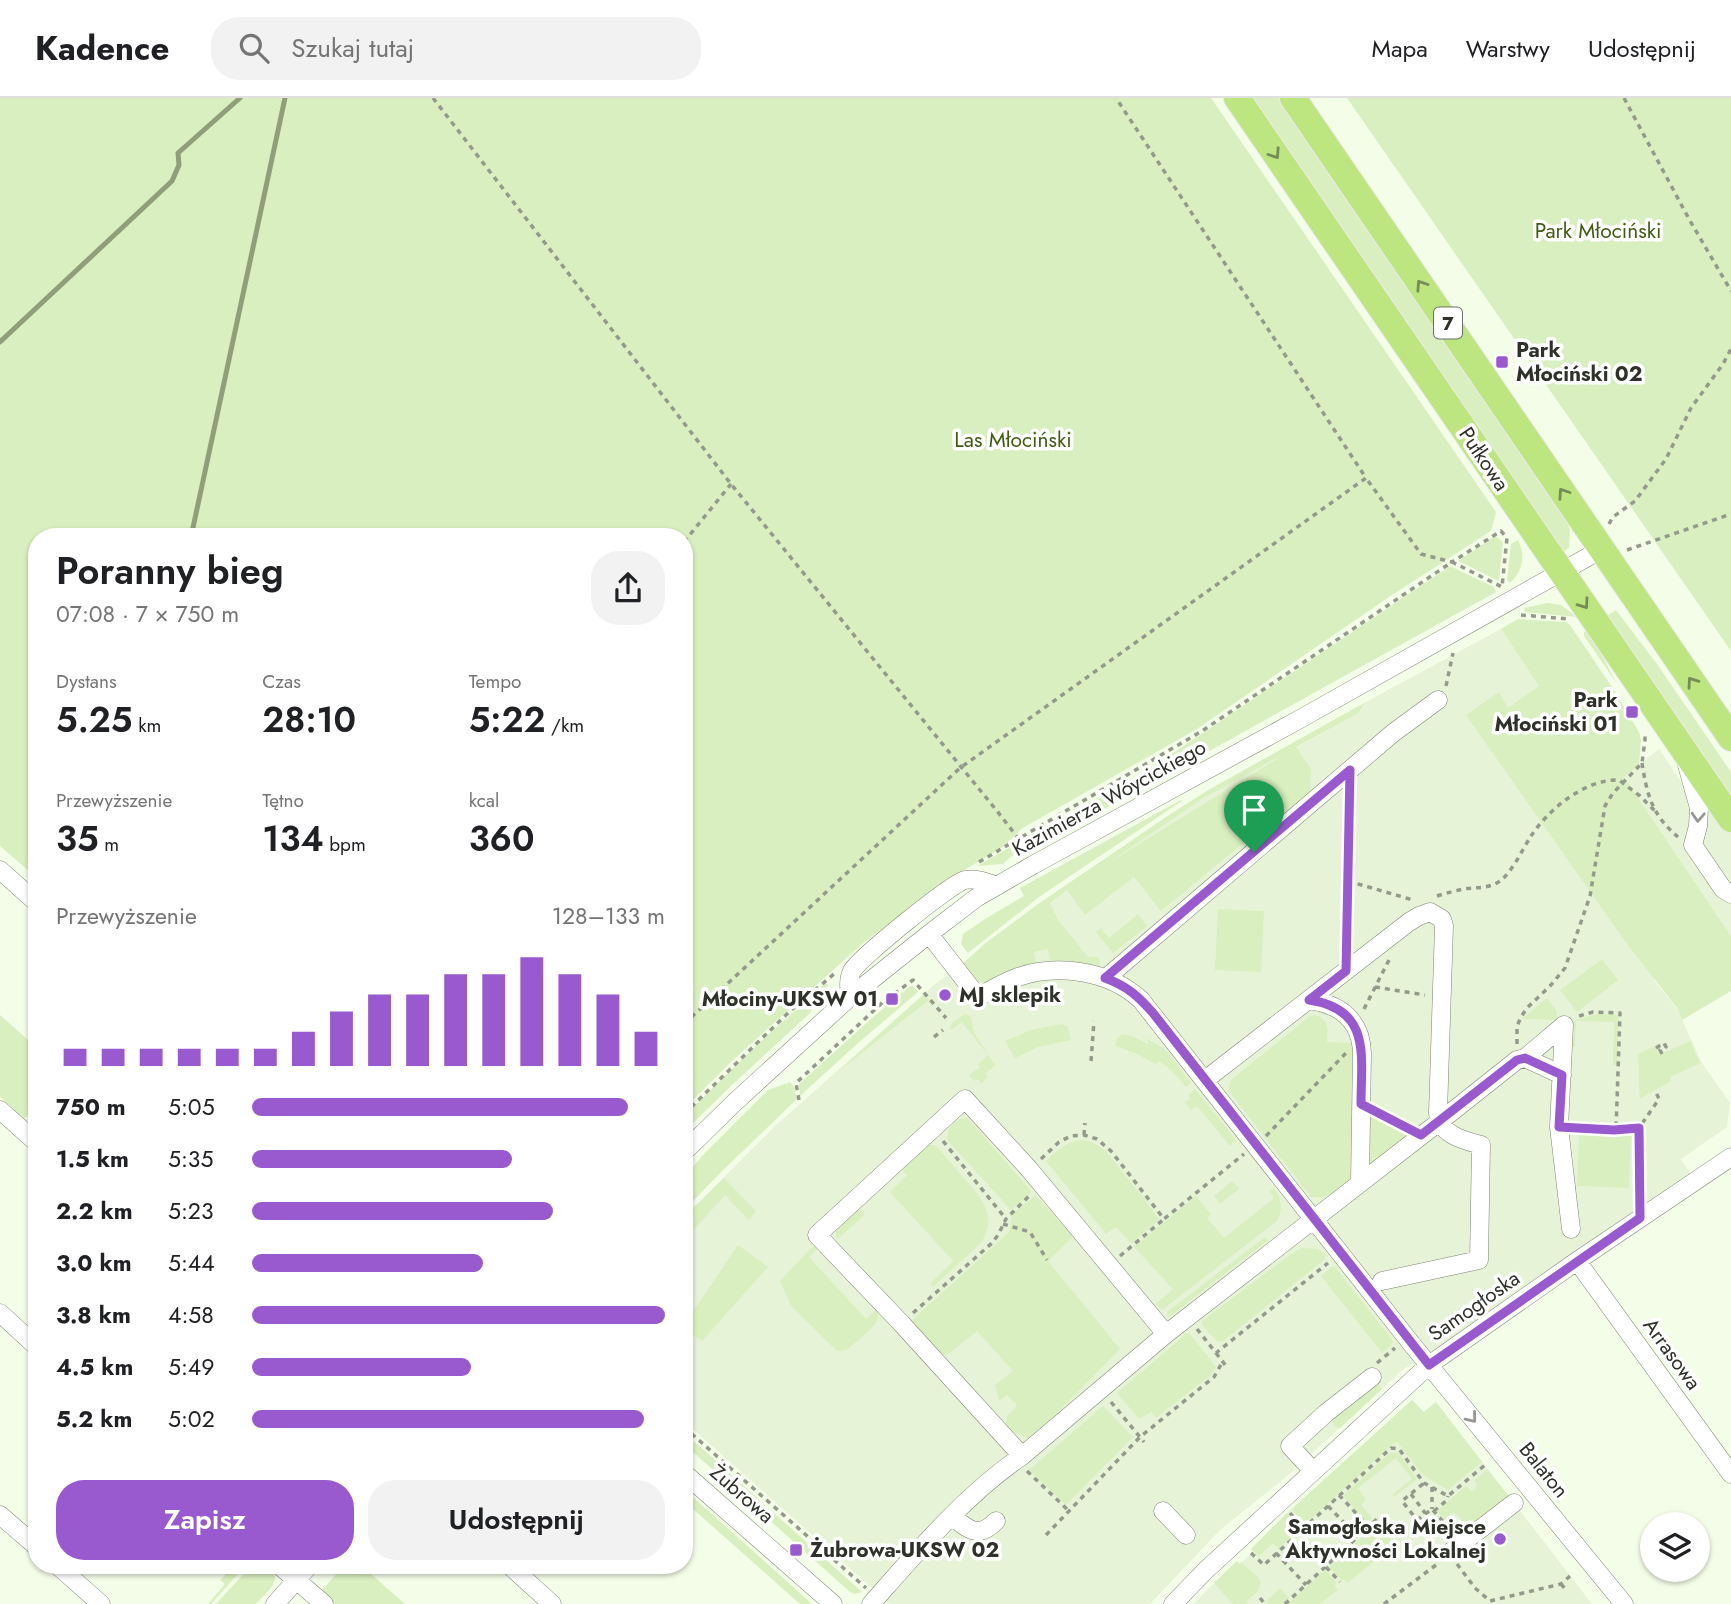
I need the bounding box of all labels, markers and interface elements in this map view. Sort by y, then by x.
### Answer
search box [211,17,701,80]
text: Kadence [35,25,169,72]
icon: search [235,29,273,67]
text: Szukaj tutaj [291,29,414,67]
text: Mapa [1371,31,1428,66]
text: Warstwy [1466,31,1550,66]
text: Udostępnij [1588,31,1696,66]
one-way arrow [1267,146,1280,159]
park label: Park Młociński [1535,216,1661,246]
one-way arrow [1417,280,1429,293]
road number: 7 [1434,308,1462,339]
place label: Park Młociński 02 [1516,335,1642,389]
marker: Park Młociński 02 [1494,354,1510,370]
street label: Pułkowa [1452,421,1516,497]
park label: Las Młociński [954,425,1072,455]
one-way arrow [1559,488,1572,501]
text: Poranny bieg [56,543,284,598]
button: share [591,551,665,625]
one-way arrow [1576,596,1588,609]
text: 07:08 · 7 × 750 m [56,597,239,631]
text: Dystans [56,668,117,695]
text: Czas [262,668,301,695]
text: Tempo [469,668,521,695]
one-way arrow [1688,677,1700,690]
place label: Park Młociński 01 [1495,685,1618,739]
text: 5.25 [56,695,132,745]
text: 28:10 [262,695,356,745]
text: 5:22 [469,695,545,745]
marker: Park Młociński 01 [1624,704,1640,720]
text: km [132,712,161,739]
text: /km [545,712,584,739]
street label: Kazimierza Wóycickiego [1007,732,1211,864]
pin [1224,780,1284,852]
text: Przewyższenie [56,787,172,814]
text: Tętno [262,787,304,814]
text: kcal [469,787,499,814]
icon: arrive [1235,791,1273,829]
one-way arrow [1690,812,1705,823]
text: 35 [56,814,99,864]
text: 134 [262,814,324,864]
text: 360 [469,814,534,864]
text: m [99,831,119,858]
text: bpm [324,831,366,858]
text: Przewyższenie [56,899,197,933]
text: 128–133 m [552,899,665,933]
place label: MJ sklepik [959,980,1061,1010]
place label: Młociny-UKSW 01 [702,984,878,1014]
marker: MJ sklepik [937,987,953,1003]
marker: Młociny-UKSW 01 [884,991,900,1007]
text: 750 m [56,1090,126,1124]
text: 5:05 [168,1090,215,1124]
text: 1.5 km [56,1142,129,1176]
text: 5:35 [168,1142,213,1176]
text: 2.2 km [56,1194,133,1228]
text: 5:23 [168,1194,214,1228]
text: 3.0 km [56,1246,132,1280]
text: 5:44 [168,1246,215,1280]
street label: Samogłoska [1422,1263,1526,1349]
text: 3.8 km [56,1298,131,1332]
text: 4:58 [168,1298,214,1332]
street label: Arrasowa [1636,1312,1708,1396]
text: 4.5 km [56,1350,133,1384]
text: 5:49 [168,1350,215,1384]
text: 5.2 km [56,1402,132,1436]
text: 5:02 [168,1402,215,1436]
one-way arrow [1464,1410,1476,1423]
street label: Balaton [1512,1436,1576,1504]
street label: Żubrowa [703,1457,781,1531]
button: Zapisz [56,1480,354,1560]
button: Udostępnij [368,1480,665,1560]
place label: Samogłoska Miejsce Aktywności Lokalnej [1284,1512,1486,1566]
map controls [1640,1512,1710,1582]
button: layers [1640,1512,1710,1582]
marker: Samogłoska Miejsce Aktywności Lokalnej [1492,1531,1508,1547]
place label: Żubrowa-UKSW 02 [810,1535,999,1565]
marker: Żubrowa-UKSW 02 [788,1542,804,1558]

